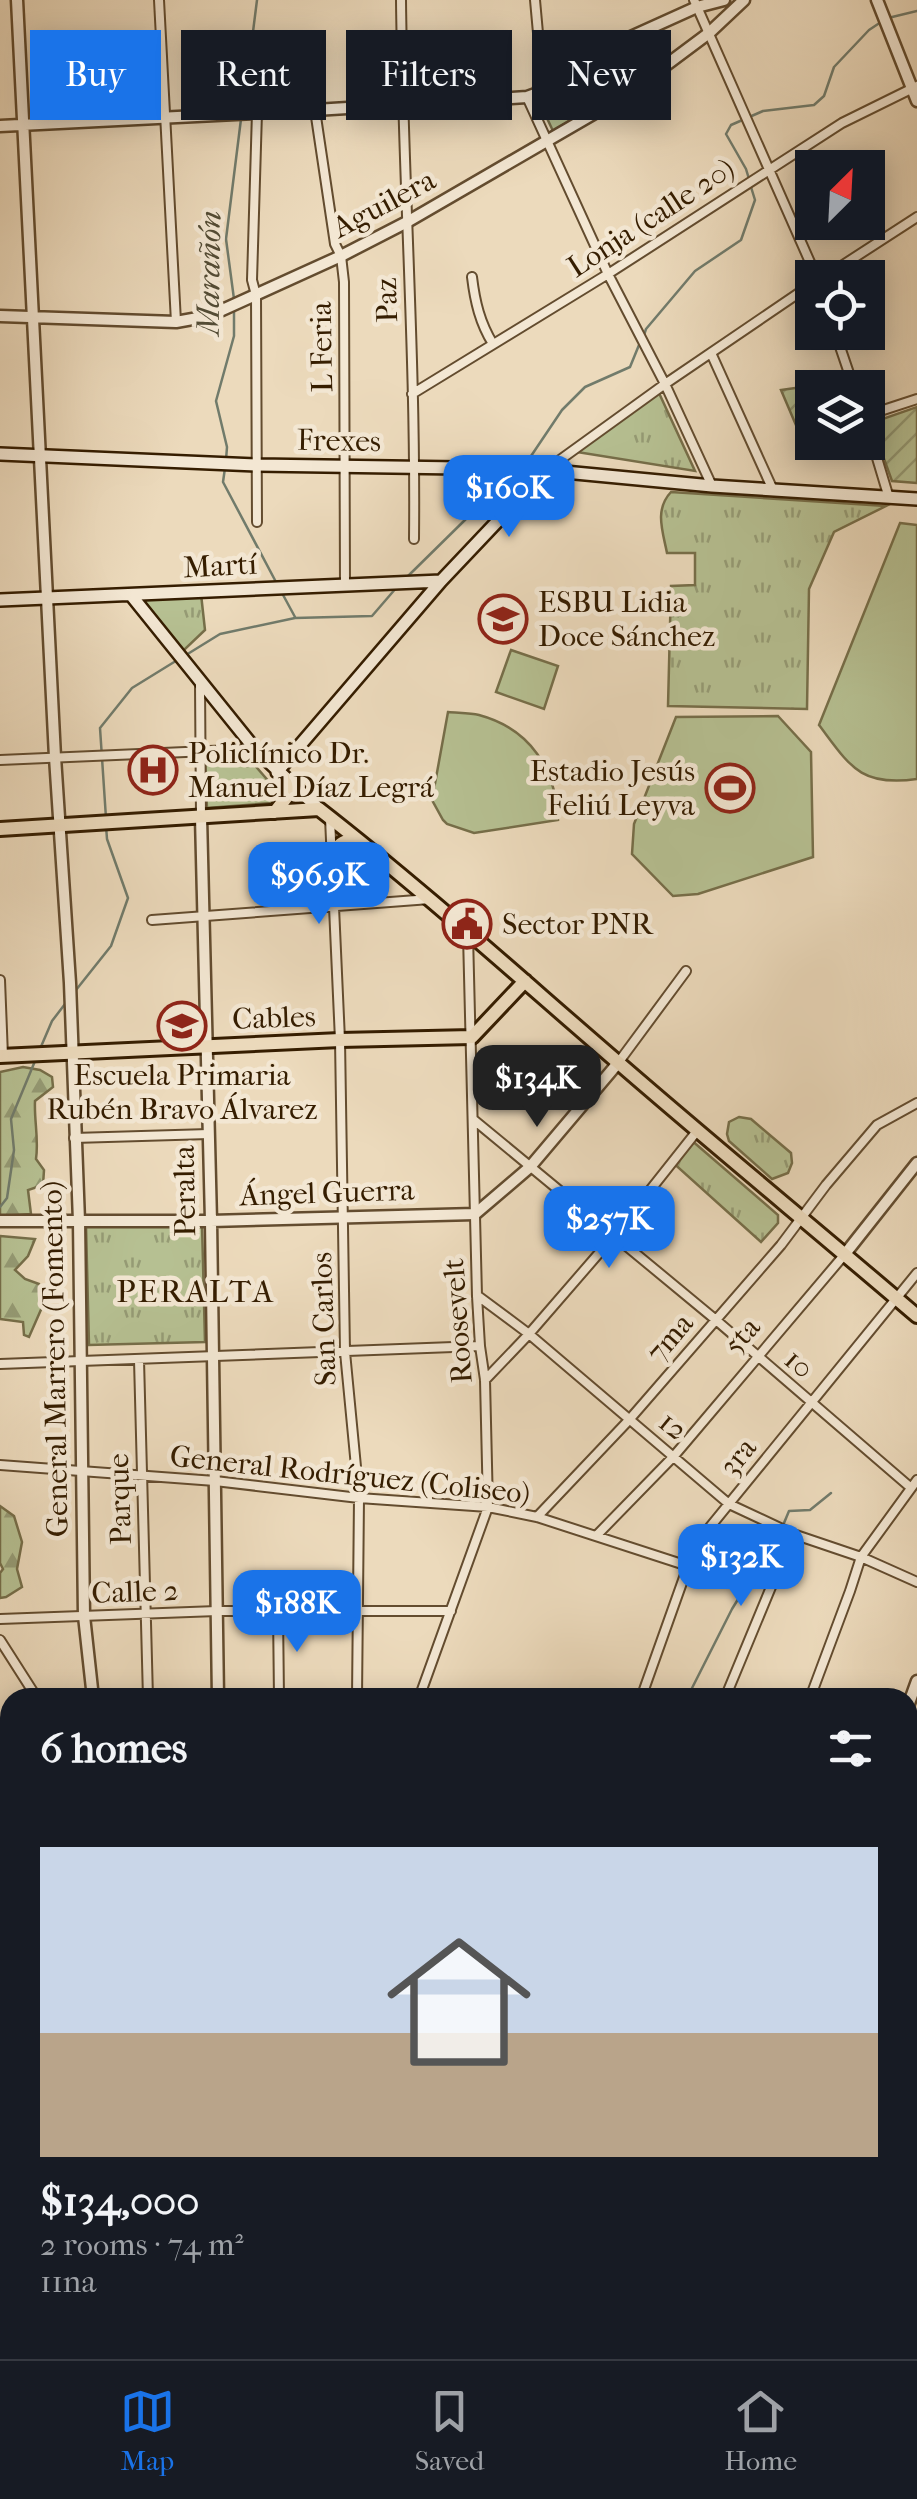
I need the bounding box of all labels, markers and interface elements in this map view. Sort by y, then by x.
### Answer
chip: Buy [30,30,161,120]
chip: Rent [181,30,326,120]
chip: Filters [346,30,512,120]
chip: New [532,30,671,120]
north arrow [795,150,885,240]
map controls [795,150,885,460]
street label: Lonja (calle 20) [561,151,741,285]
street label: Aguilera [326,162,442,246]
water label: Marañón [189,210,229,338]
button: locate [795,260,885,350]
street label: Paz [369,277,405,323]
street label: L Feria [304,300,340,393]
button: layers [795,370,885,460]
street label: Frexes [297,423,381,459]
pin: $160K [439,455,579,540]
text: $160K [465,469,553,506]
street label: Martí [182,547,259,585]
place label: ESBU Lidia Doce Sánchez [538,585,715,654]
school or university icon: ESBU Lidia Doce Sánchez [477,593,529,645]
place label: Policlínico Dr. Manuel Díaz Legrá [188,736,435,805]
hospital icon: Policlínico Dr. Manuel Díaz Legrá [127,744,179,796]
place label: Estadio Jesús Feliú Leyva [530,754,696,823]
sports icon: Estadio Jesús Feliú Leyva [704,762,756,814]
pin: $96.9K [238,842,400,927]
text: $96.9K [270,856,368,893]
public building icon: Sector PNR [441,898,493,950]
place label: Sector PNR [502,907,654,942]
street label: Cables [232,999,316,1037]
school or university icon: Escuela Primaria Rubén Bravo Álvarez [156,1000,208,1052]
pin: $134K [467,1045,607,1130]
place label: Escuela Primaria Rubén Bravo Álvarez [47,1058,317,1127]
text: $134K [495,1059,579,1096]
street label: Peralta [167,1144,203,1237]
street label: Ángel Guerra [238,1172,416,1214]
street label: General Marrero (Fomento) [34,1181,76,1537]
pin: $257K [539,1186,679,1271]
text: $257K [566,1200,652,1237]
street label: San Carlos [304,1251,344,1387]
street label: Roosevelt [436,1257,480,1385]
district label: PERALTA [116,1273,276,1310]
street label: 7ma [639,1306,701,1370]
street label: 5ta [716,1310,768,1362]
street label: 10 [777,1342,821,1386]
street label: 12 [652,1404,694,1448]
street label: 3ra [712,1430,765,1483]
street label: General Rodríguez (Coliseo) [168,1439,532,1511]
street label: Parque [101,1452,139,1545]
pin: $132K [671,1524,811,1609]
text: $132K [700,1538,782,1575]
pin: $188K [227,1570,367,1655]
street label: Calle 2 [91,1573,179,1611]
text: $188K [255,1584,339,1621]
icon: filters [823,1721,878,1776]
text: 6 homes [40,1724,187,1773]
icon: home [369,1912,549,2092]
text: $134,000 [40,2177,199,2226]
text: 2 rooms · 74 m² [40,2226,244,2263]
text: 11na [40,2263,96,2300]
tab: Map [120,2384,175,2477]
tab: Saved [415,2384,484,2477]
tab: Home [724,2384,797,2477]

